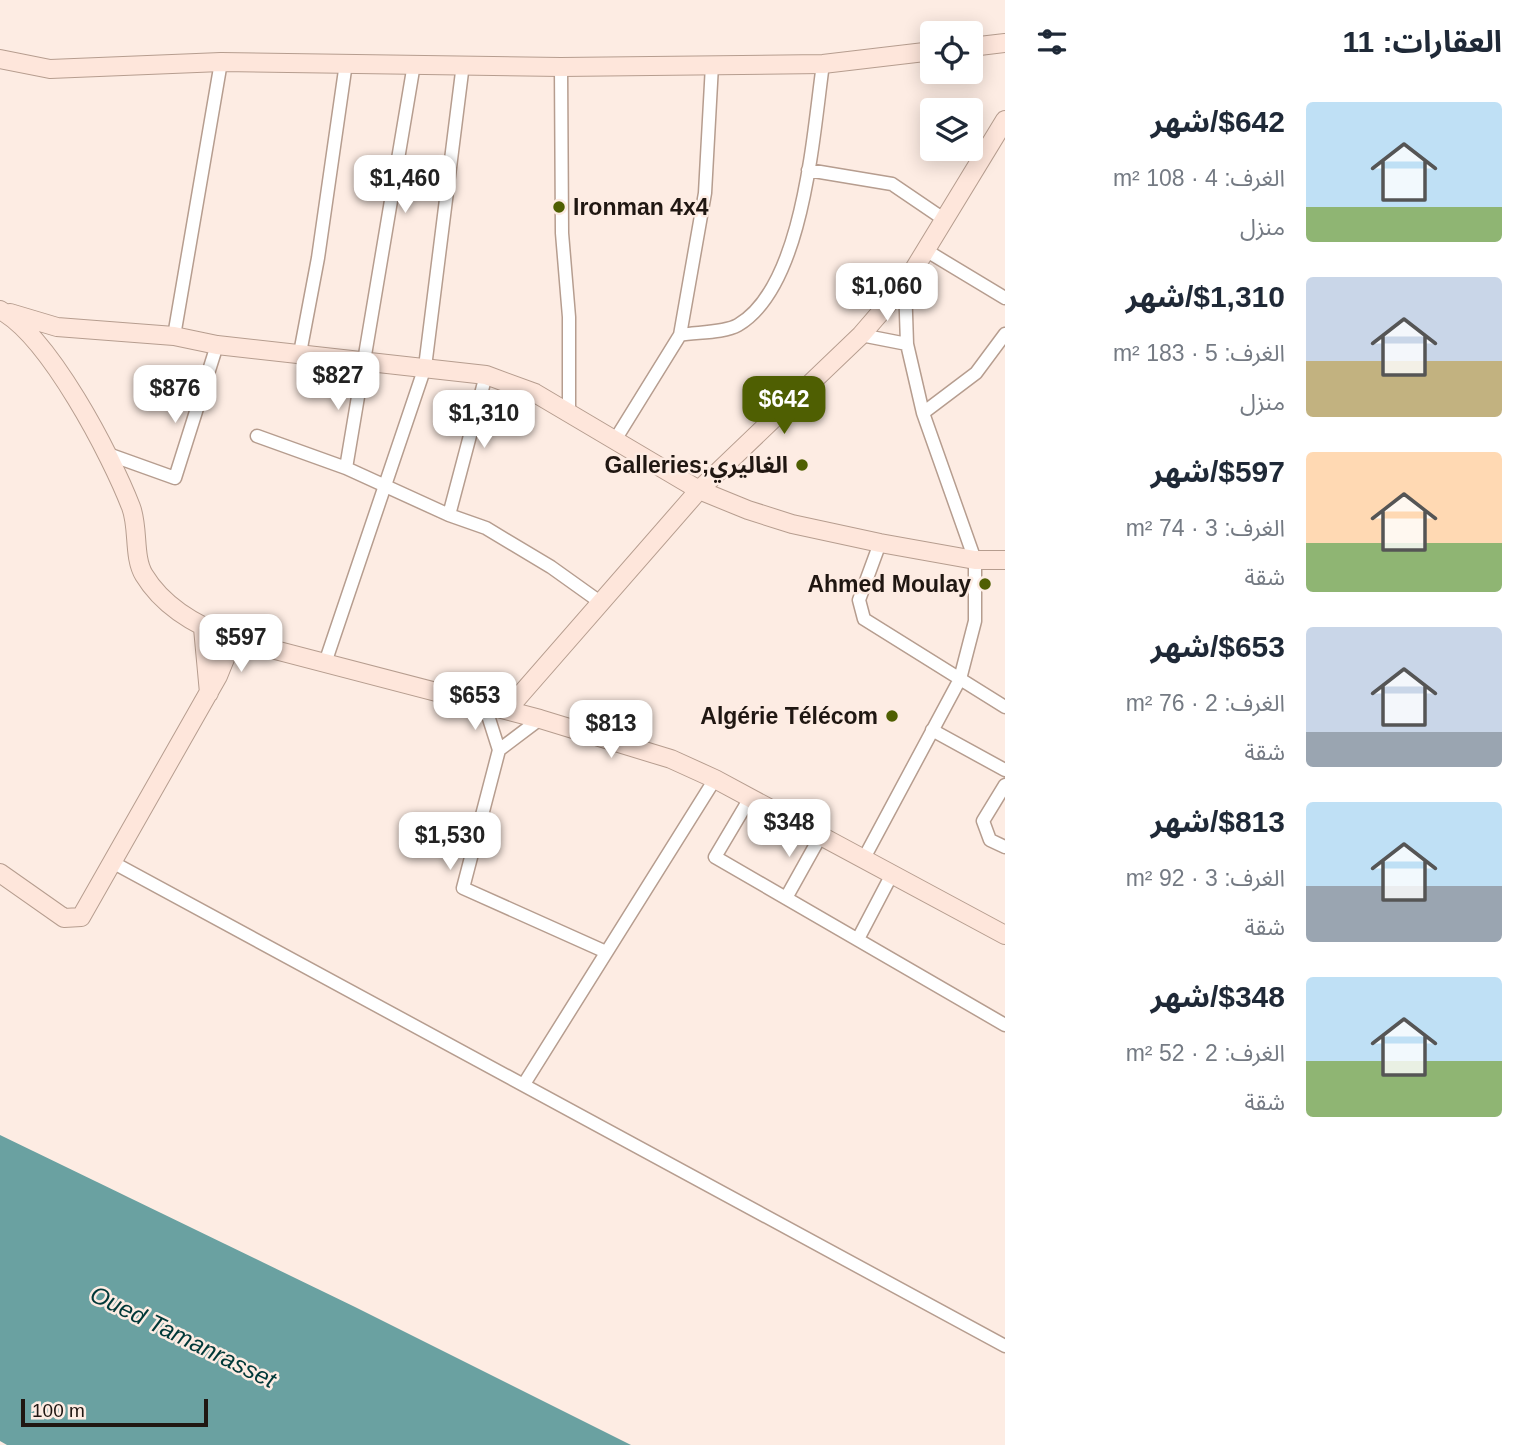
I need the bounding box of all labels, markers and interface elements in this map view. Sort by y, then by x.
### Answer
map controls [920,21,983,161]
button: locate [920,21,983,84]
icon: filters [1033,23,1071,61]
text: العقارات: 11 [1342,25,1502,58]
button: layers [920,98,983,161]
text: $642/شهر [1151,105,1285,138]
icon: home [1362,130,1446,214]
pin: $1,460 [348,156,462,215]
text: $1,460 [370,165,440,191]
text: الغرف: 4 · 108 m² [1113,165,1285,191]
place label: Ironman 4x4 [573,194,709,220]
marker: Ironman 4x4 [551,199,567,215]
text: منزل [1240,214,1285,240]
pin: $1,060 [830,264,944,323]
text: $1,060 [852,273,922,299]
text: $1,310/شهر [1126,280,1285,313]
icon: home [1362,305,1446,389]
text: الغرف: 5 · 183 m² [1113,340,1285,366]
pin: $827 [297,352,379,412]
text: $827 [312,362,364,388]
pin: $876 [134,366,216,425]
text: $876 [149,375,201,401]
pin: $642 [743,376,825,436]
text: $642 [758,386,810,412]
text: منزل [1240,389,1285,415]
pin: $1,310 [427,391,541,450]
text: $1,310 [449,400,519,426]
place label: Galleries;الغاليري [605,452,788,483]
text: $597/شهر [1151,455,1285,488]
marker: Galleries;الغاليري [794,457,810,473]
icon: home [1362,480,1446,564]
text: الغرف: 3 · 74 m² [1126,515,1285,541]
text: شقة [1244,564,1285,590]
place label: Ahmed Moulay [807,571,971,597]
marker: Ahmed Moulay [977,576,993,592]
pin: $597 [200,614,282,674]
text: $597 [215,624,267,650]
text: $653/شهر [1151,630,1285,663]
icon: home [1362,655,1446,739]
pin: $653 [434,672,516,732]
text: $653 [449,682,501,708]
text: الغرف: 2 · 76 m² [1126,690,1285,716]
pin: $813 [570,700,652,760]
place label: Algérie Télécom [700,703,878,729]
marker: Algérie Télécom [884,708,900,724]
text: $813 [585,710,637,736]
text: شقة [1244,739,1285,765]
pin: $348 [748,800,830,859]
text: $813/شهر [1151,805,1285,838]
text: $348 [763,809,815,835]
pin: $1,530 [393,812,507,872]
text: $1,530 [415,822,485,848]
icon: home [1362,830,1446,914]
text: الغرف: 3 · 92 m² [1126,865,1285,891]
text: شقة [1244,914,1285,940]
text: $348/شهر [1151,980,1285,1013]
icon: home [1362,1005,1446,1089]
text: الغرف: 2 · 52 m² [1126,1040,1285,1066]
text: شقة [1244,1089,1285,1115]
water label: Oued Tamanrasset [86,1280,282,1394]
scale bar [21,1396,208,1428]
text: 100 m [32,1400,85,1421]

